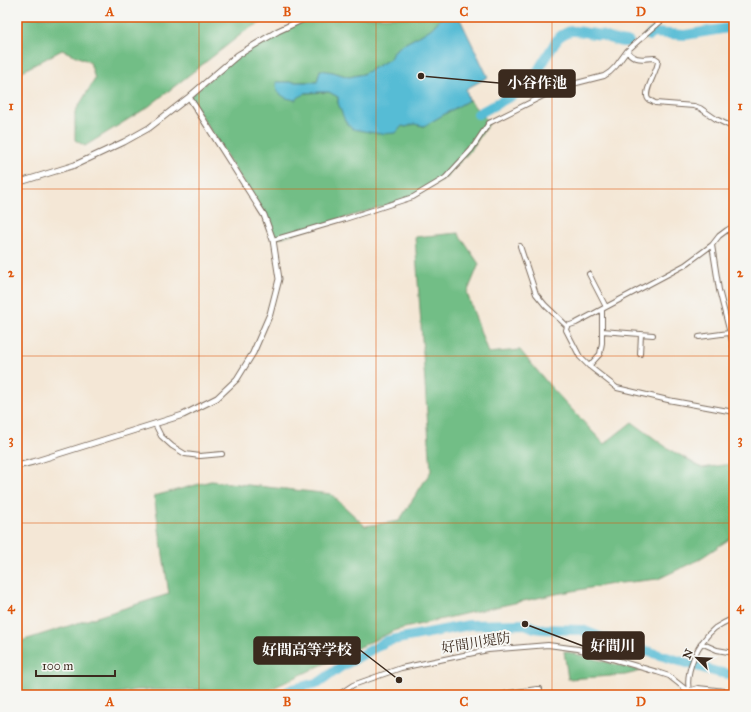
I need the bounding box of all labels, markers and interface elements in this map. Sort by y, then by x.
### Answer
text: A [105,4,115,20]
text: B [283,4,292,20]
text: C [460,4,469,20]
text: D [636,4,646,20]
callout: 小谷作池 [499,70,575,97]
text: 小谷作池 [507,74,567,92]
text: 1 [8,98,14,114]
text: 1 [737,98,743,114]
text: 2 [8,265,15,281]
text: 2 [737,265,744,281]
text: 3 [8,432,14,448]
text: 3 [737,432,743,448]
text: 4 [7,599,15,615]
text: 4 [736,599,744,615]
street label: 好間川堤防 [440,629,512,657]
callout: 好間川 [583,632,644,659]
callout: 好間高等学校 [254,637,360,664]
text: 好間川 [590,637,636,655]
north arrow [677,638,717,678]
text: 好間高等学校 [262,641,352,659]
text: N [680,647,696,661]
scale bar [36,652,115,678]
text: 100 m [42,659,73,673]
text: A [105,694,115,710]
text: B [283,694,292,710]
text: C [460,694,469,710]
text: D [636,694,646,710]

